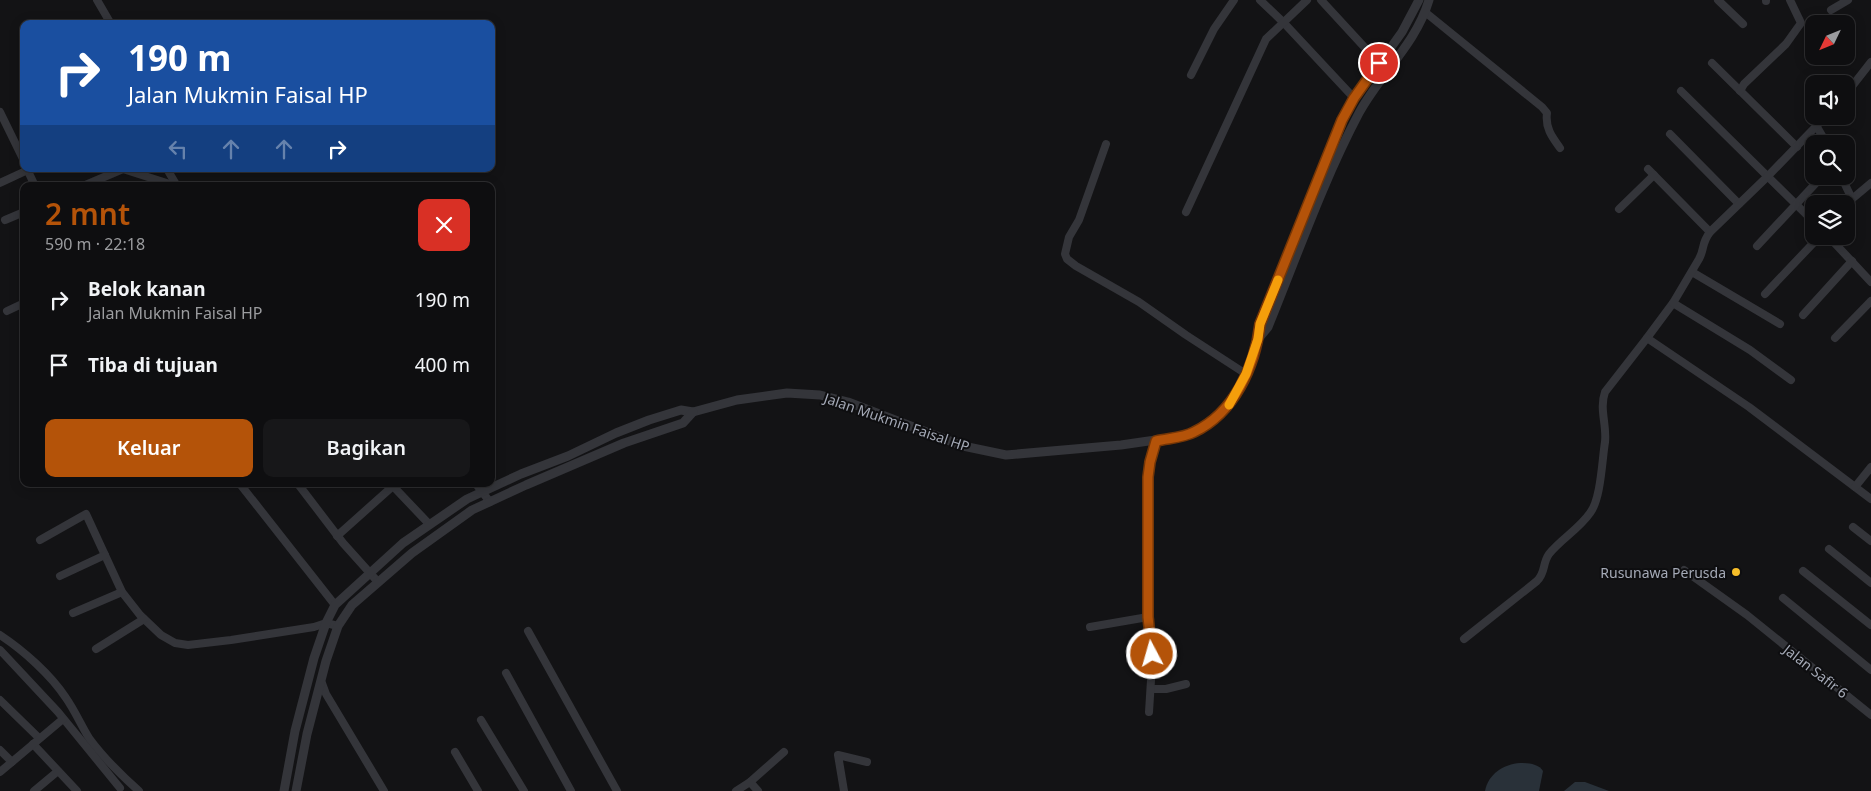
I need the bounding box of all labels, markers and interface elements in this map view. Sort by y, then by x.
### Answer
north arrow [1805,15,1855,65]
map controls [1805,15,1855,245]
text: 190 m [128,34,231,81]
icon: right [45,40,110,105]
pin [1358,42,1400,84]
icon: arrive [1365,49,1393,77]
button: sound [1805,75,1855,125]
text: Jalan Mukmin Faisal HP [128,79,368,109]
icon: left [164,135,192,163]
icon: ahead [217,135,245,163]
icon: ahead [270,135,298,163]
icon: right [323,135,351,163]
button: search [1805,135,1855,185]
text: 2 mnt [45,193,130,234]
button: layers [1805,195,1855,245]
button: close [418,199,470,251]
text: 590 m · 22:18 [45,233,145,255]
text: Belok kanan [88,276,205,302]
icon: right [45,286,73,314]
text: 190 m [415,287,470,313]
text: Jalan Mukmin Faisal HP [88,302,262,324]
icon: arrive [45,351,73,379]
text: Tiba di tujuan [88,352,218,378]
text: 400 m [415,352,470,378]
street label: Jalan Mukmin Faisal HP [820,388,972,456]
button: Keluar [45,419,253,477]
button: Bagikan [263,419,470,477]
place label: Rusunawa Perusda [1600,563,1726,582]
marker: Rusunawa Perusda [1730,566,1742,578]
position arrow [1125,627,1177,679]
street label: Jalan Safir 6 [1778,639,1852,702]

